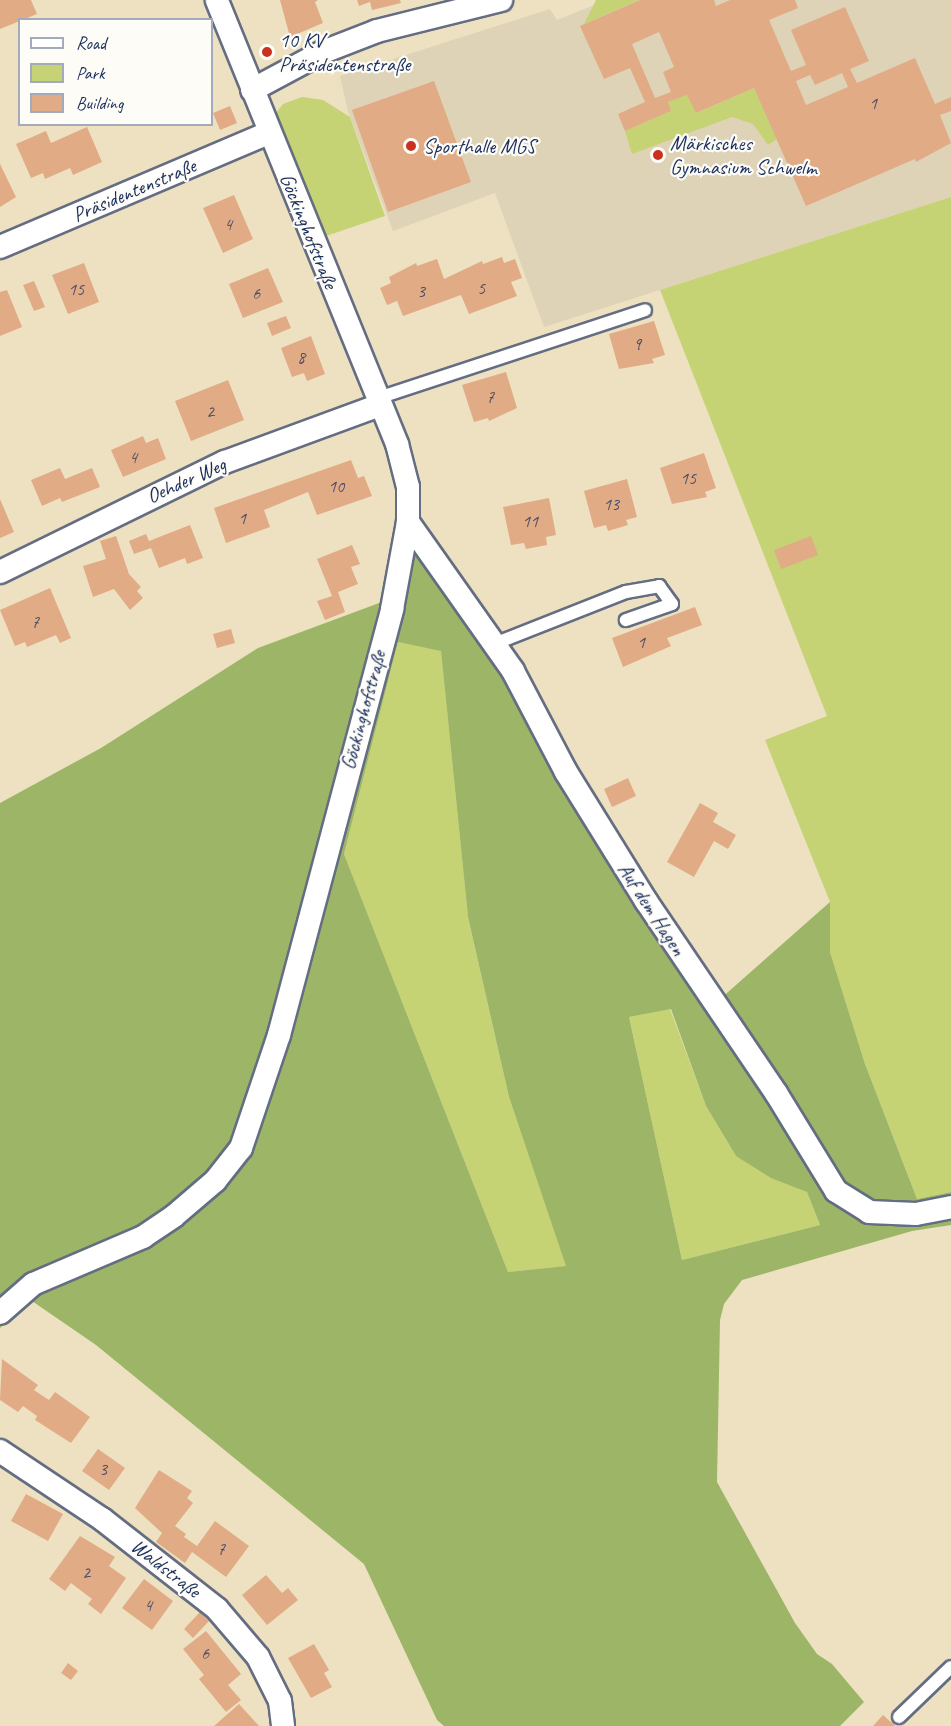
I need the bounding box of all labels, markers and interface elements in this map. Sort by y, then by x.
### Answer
legend [18,18,213,126]
place label: 10 KV Präsidentenstraße [279,27,410,77]
text: Road [76,32,106,54]
marker: 10 KV Präsidentenstraße [260,45,274,59]
text: Park [76,62,105,84]
text: Building [76,92,123,114]
house number: 1 [869,92,877,114]
place label: Märkisches Gymnasium Schwelm [670,130,817,180]
place label: Sporthalle MGS [423,133,536,159]
marker: Sporthalle MGS [404,139,418,153]
marker: Märkisches Gymnasium Schwelm [651,148,665,162]
street label: Präsidentenstraße [69,153,199,227]
street label: Göckinghofstraße [274,170,344,292]
house number: 4 [224,213,232,235]
house number: 5 [477,277,485,299]
house number: 15 [68,278,84,300]
house number: 3 [417,280,425,302]
house number: 6 [252,282,260,304]
house number: 9 [633,333,641,355]
house number: 8 [297,346,305,368]
house number: 7 [486,386,494,408]
house number: 2 [206,400,214,422]
house number: 4 [129,446,137,468]
street label: Oehder Weg [142,451,230,509]
house number: 15 [680,467,696,489]
house number: 10 [328,475,344,497]
house number: 13 [603,493,619,515]
house number: 1 [238,507,246,529]
house number: 11 [522,510,538,532]
house number: 7 [31,611,39,633]
house number: 1 [637,631,645,653]
street label: Göckinghofstraße [335,648,391,772]
street label: Auf dem Hagen [612,857,692,961]
house number: 3 [99,1458,107,1480]
street label: Waldstraße [126,1533,206,1603]
house number: 7 [217,1538,225,1560]
house number: 2 [82,1561,90,1583]
house number: 4 [144,1594,152,1616]
house number: 6 [201,1642,209,1664]

